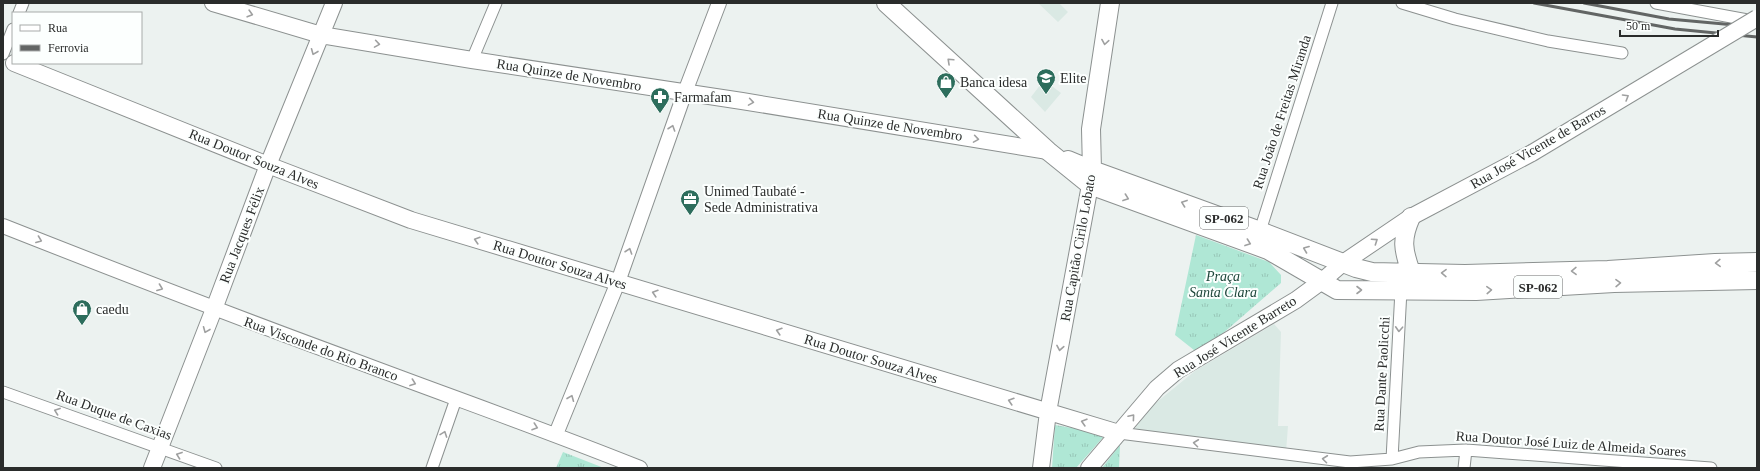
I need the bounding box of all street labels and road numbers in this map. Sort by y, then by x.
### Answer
street label: Rua João de Freitas Miranda [1250,32,1314,191]
street label: Rua Quinze de Novembro [495,56,643,94]
street label: Rua José Vicente de Barros [1468,102,1608,192]
street label: Rua Quinze de Novembro [816,106,964,144]
street label: Rua Doutor Souza Alves [187,126,321,192]
street label: Rua Capitão Cirilo Lobato [1058,173,1098,323]
street label: Rua Jacques Félix [217,185,267,285]
road number: SP-062 [1200,207,1248,229]
street label: Rua Doutor Souza Alves [491,238,629,292]
road number: SP-062 [1514,276,1562,298]
street label: Rua José Vicente Barreto [1171,293,1299,381]
street label: Rua Visconde do Rio Branco [242,314,400,384]
street label: Rua Dante Paolicchi [1371,316,1393,432]
street label: Rua Doutor Souza Alves [802,332,940,386]
street label: Rua Duque de Caxias [54,387,174,443]
street label: Rua Doutor José Luiz de Almeida Soares [1455,428,1687,460]

